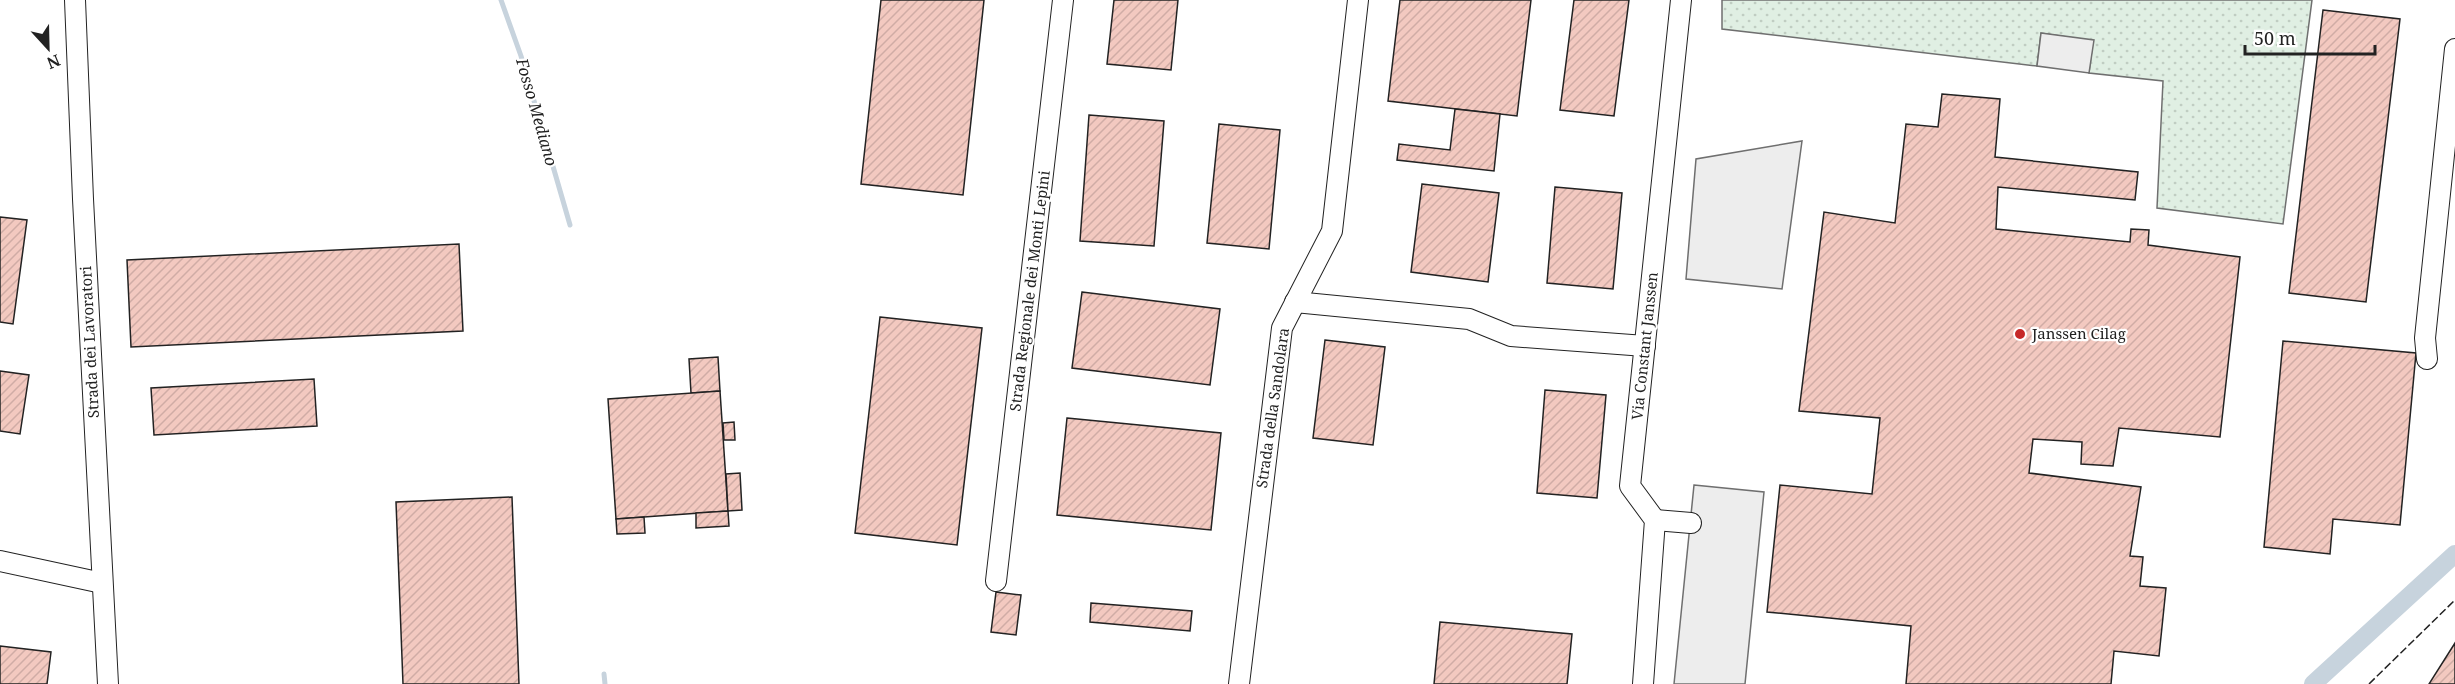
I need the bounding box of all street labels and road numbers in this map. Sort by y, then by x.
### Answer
street label: Strada Regionale dei Monti Lepini [1004,169,1054,412]
street label: Strada dei Lavoratori [75,265,103,419]
street label: Via Constant Janssen [1626,271,1662,421]
street label: Strada della Sandolara [1251,326,1293,489]

